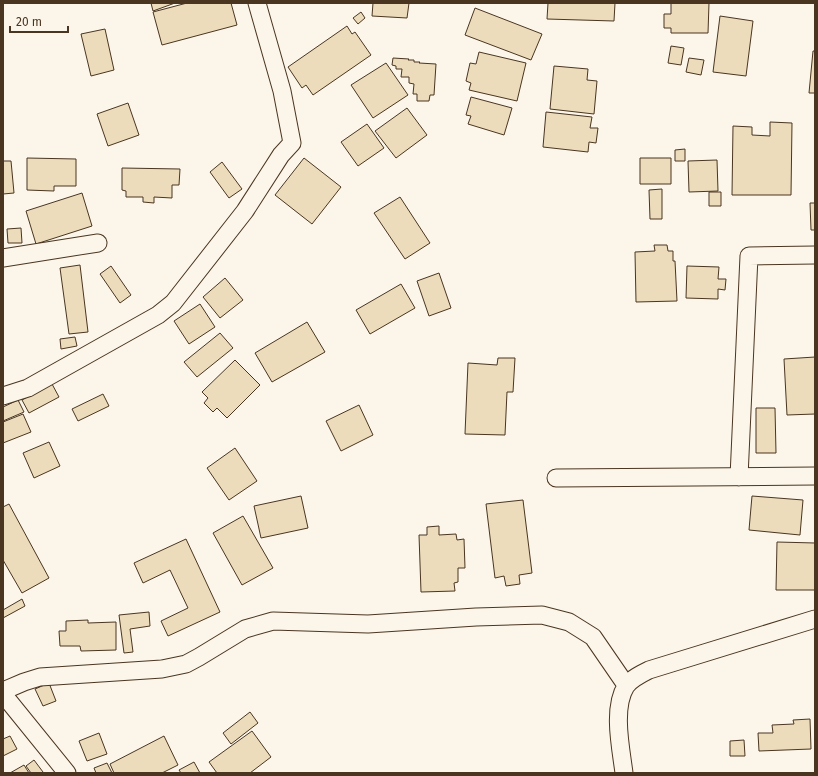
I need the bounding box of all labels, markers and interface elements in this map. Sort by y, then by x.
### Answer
scale bar [10,8,68,34]
text: 20 m [16,15,42,29]

